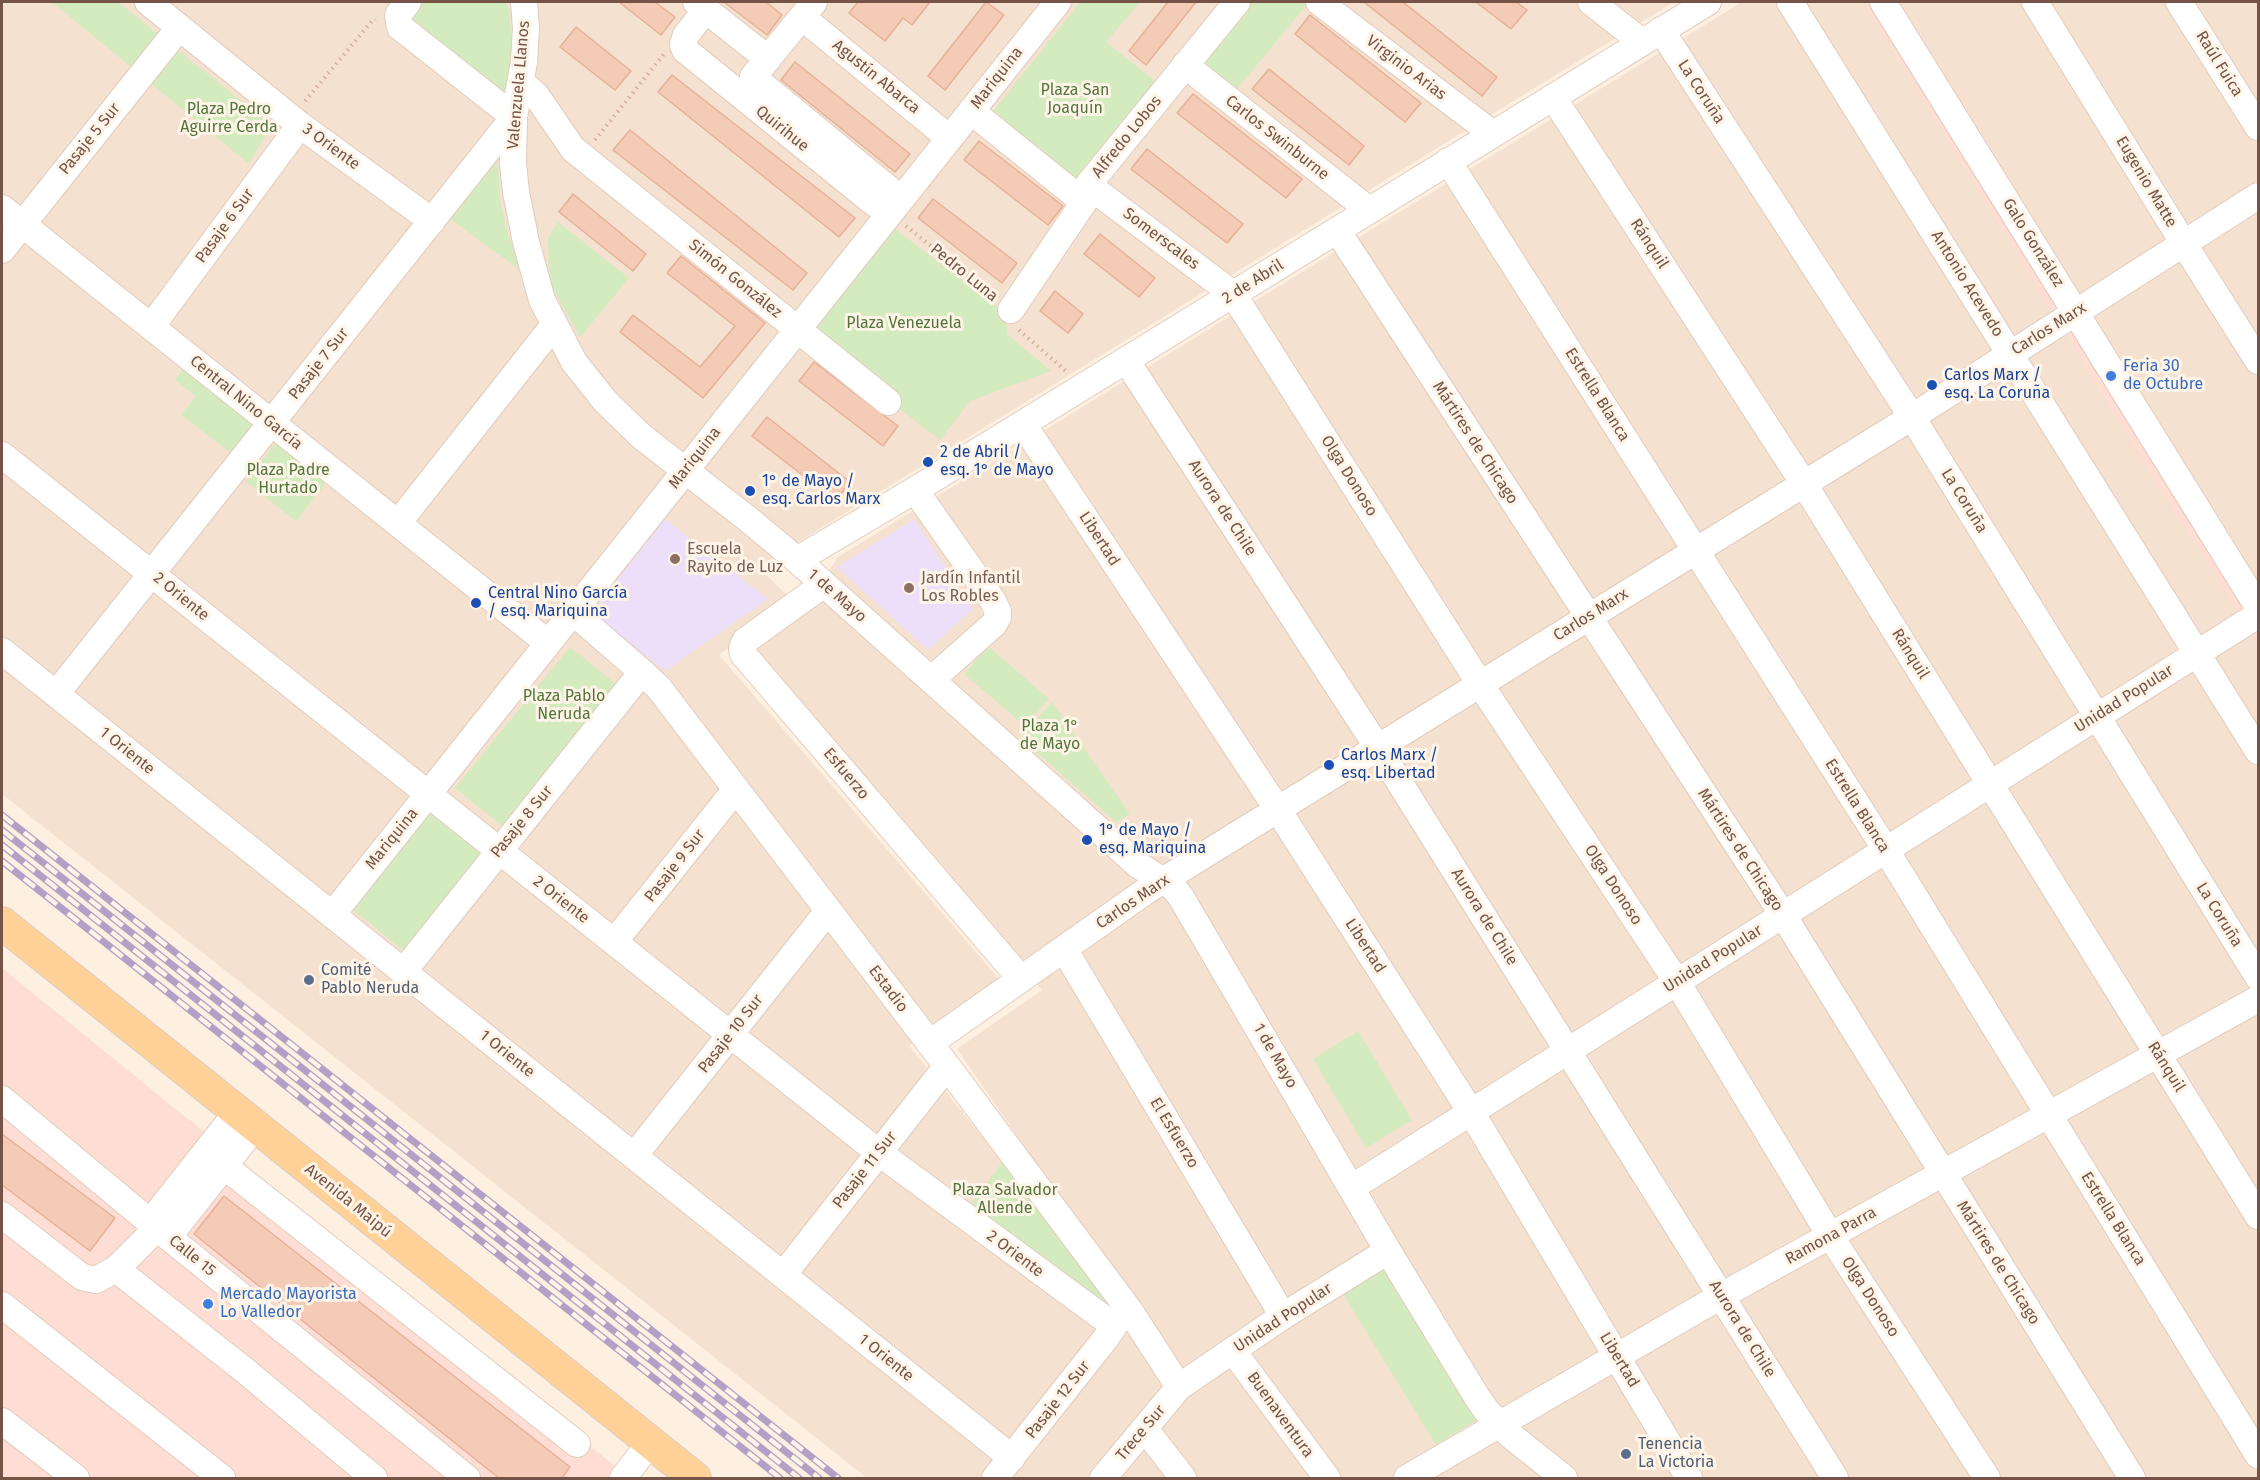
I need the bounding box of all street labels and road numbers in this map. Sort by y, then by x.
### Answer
street label: Valenzuela Llanos [504,20,534,150]
street label: Raúl Fuica [2191,28,2247,100]
street label: Virginio Arias [1362,32,1450,104]
street label: Agustín Abarca [828,36,924,118]
street label: Mariquina [967,43,1027,113]
street label: La Coruña [1673,56,1729,128]
street label: Carlos Swinburne [1221,91,1333,185]
street label: Alfredo Lobos [1088,92,1166,182]
street label: Pasaje 5 Sur [55,99,125,179]
street label: Quirihue [751,102,813,156]
street label: 3 Oriente [299,120,363,174]
street label: Eugenio Matte [2111,133,2181,231]
street label: Pasaje 6 Sur [192,185,258,267]
street label: Galo González [1998,195,2068,291]
street label: Somerscales [1119,204,1203,274]
street label: Ránquil [1626,215,1672,273]
street label: Antonio Acevedo [1927,227,2007,341]
street label: Simón González [685,236,785,322]
street label: Pedro Luna [926,240,1002,306]
street label: 2 de Abril [1219,256,1287,308]
street label: Carlos Marx [2008,298,2090,360]
street label: Pasaje 7 Sur [285,324,353,404]
street label: Estrella Blanca [1561,345,1633,445]
street label: Central Nino García [186,352,306,454]
street label: Mártires de Chicago [1428,378,1522,508]
street label: Mariquina [665,423,725,493]
street label: Olga Donoso [1317,432,1381,520]
street label: Aurora de Chile [1184,456,1260,560]
street label: La Coruña [1937,465,1991,537]
street label: Libertad [1074,508,1124,570]
street label: 1 de Mayo [804,565,870,627]
street label: 2 Oriente [149,569,213,625]
street label: Carlos Marx [1550,584,1632,646]
street label: Ránquil [1887,625,1933,683]
street label: Unidad Popular [2071,661,2177,737]
street label: 1 Oriente [96,723,158,779]
street label: Esfuerzo [819,744,873,804]
street label: Estrella Blanca [1821,756,1893,856]
street label: Pasaje 8 Sur [487,782,557,862]
street label: Mártires de Chicago [1693,785,1787,915]
street label: Mariquina [361,804,423,874]
street label: Pasaje 9 Sur [641,826,709,906]
street label: Olga Donoso [1580,841,1646,929]
street label: Aurora de Chile [1447,865,1521,969]
street label: Carlos Marx [1093,870,1173,934]
street label: 2 Oriente [529,872,593,928]
street label: La Coruña [2192,879,2246,951]
street label: Libertad [1340,915,1390,977]
street label: Unidad Popular [1660,921,1766,997]
street label: Estadio [864,962,912,1016]
street label: Pasaje 10 Sur [694,991,768,1077]
street label: 1 de Mayo [1249,1020,1301,1092]
street label: 1 Oriente [476,1026,538,1082]
street label: Ránquil [2143,1038,2189,1096]
street label: El Esfuerzo [1145,1094,1203,1172]
street label: Pasaje 11 Sur [829,1128,901,1212]
street label: Avenida Maipú [301,1160,395,1242]
street label: Estrella Blanca [2077,1169,2149,1269]
street label: Mártires de Chicago [1952,1198,2044,1328]
street label: Ramona Parra [1782,1203,1880,1269]
street label: 2 Oriente [983,1226,1047,1282]
street label: Calle 15 [165,1231,219,1281]
street label: Olga Donoso [1837,1253,1903,1341]
street label: Aurora de Chile [1705,1277,1779,1381]
street label: Unidad Popular [1230,1279,1336,1357]
street label: Libertad [1595,1329,1643,1391]
street label: 1 Oriente [855,1330,917,1386]
street label: Pasaje 12 Sur [1022,1357,1094,1443]
street label: Buenaventura [1243,1369,1317,1461]
street label: Trece Sur [1112,1401,1170,1465]

